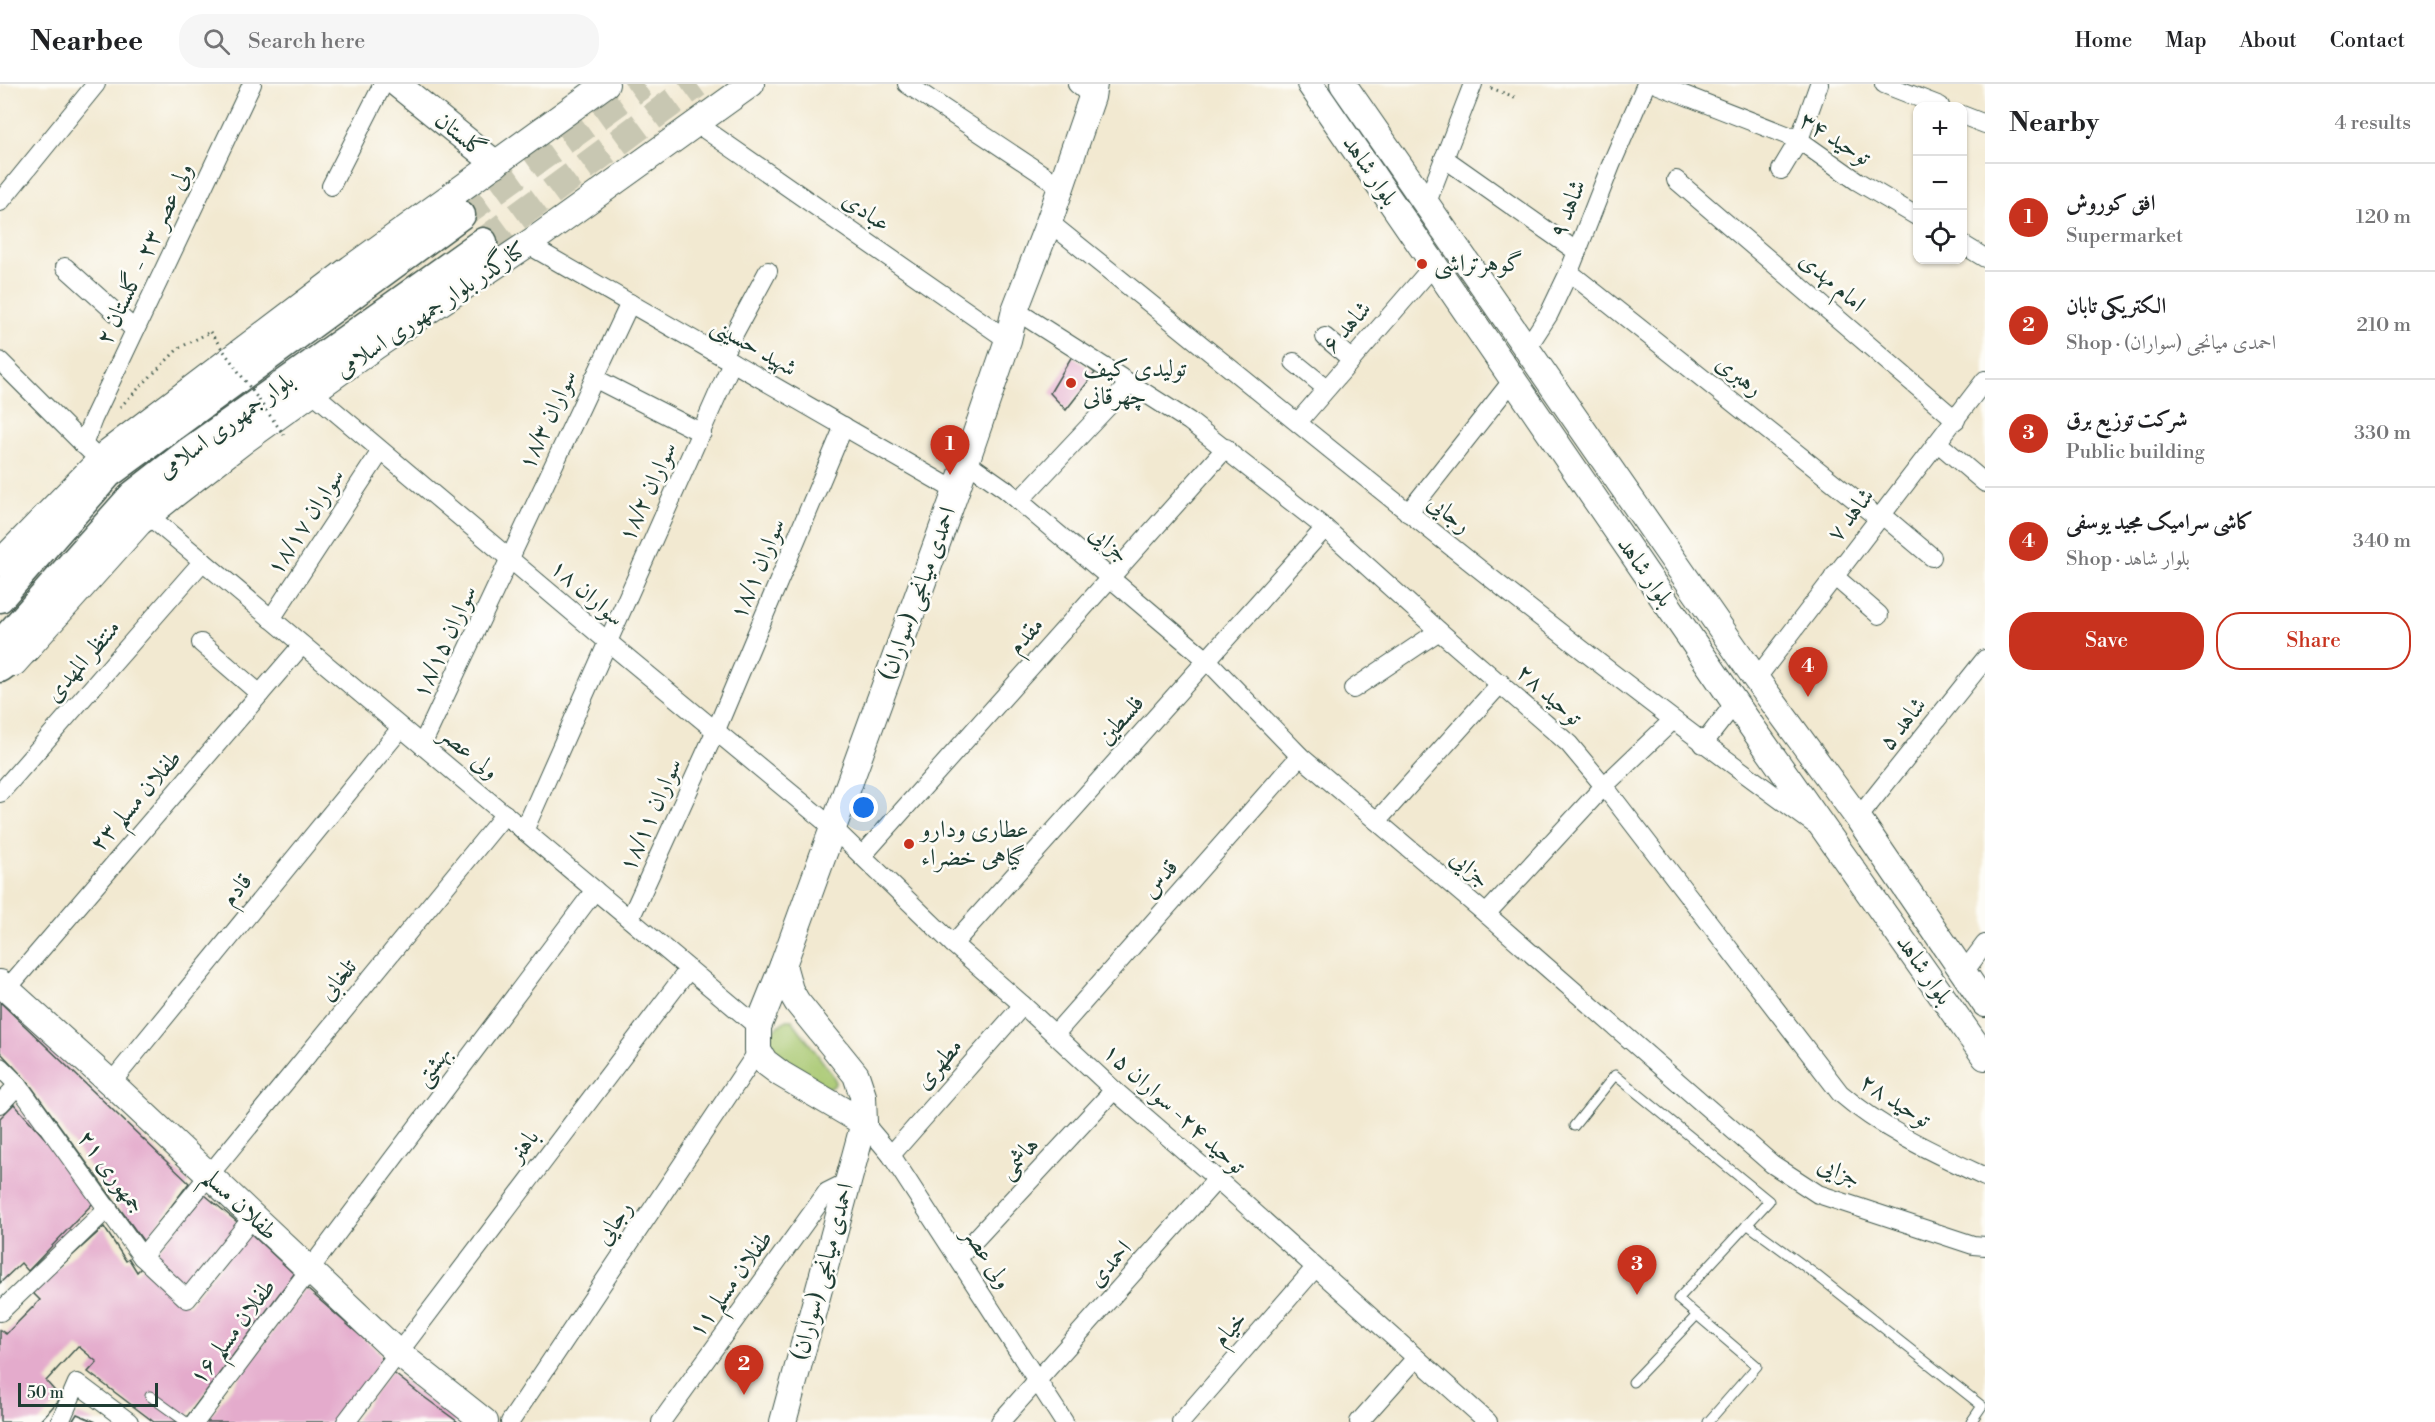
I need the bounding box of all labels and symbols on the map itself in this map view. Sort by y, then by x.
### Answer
street label: گلستان [428,105,492,165]
street label: توحید ۳۴ [1794,105,1877,173]
street label: بلوار شاهد [1335,130,1405,212]
street label: ولی عصر ۲۳ - گلستان ۲ [89,158,200,350]
street label: شاهد ۹ [1543,175,1593,243]
street label: عبادی [836,185,896,239]
street label: کنارگذر بلوار جمهوری اسلامی [328,232,532,385]
street label: امام مهدی [1789,245,1871,323]
place label: گوهرتراشی [1434,249,1523,280]
marker: گوهرتراشی [1415,257,1429,271]
street label: شاهد ۶ [1316,295,1378,359]
street label: شهید حسینی [705,310,802,384]
street label: رهبری [1709,348,1769,404]
place label: تولیدی کیف چهرقانی [1083,354,1187,412]
street label: سواران ۱۸/۳ [512,365,584,475]
street label: بلوار جمهوری اسلامی [152,366,300,486]
marker: تولیدی کیف چهرقانی [1064,376,1078,390]
pin: 1 [930,426,970,475]
street label: سواران ۱۸/۲ [612,437,684,547]
street label: سواران ۱۸/۱۷ [260,463,352,581]
street label: شاهد ۷ [1821,482,1881,548]
street label: رجایی [1421,488,1477,540]
street label: احمدی میانجی (سواران) [873,503,964,685]
street label: سواران ۱۸/۱ [723,514,793,624]
street label: جزایی [1083,518,1135,570]
street label: بلوار شاهد [1610,531,1680,613]
street label: سواران ۱۸ [544,553,630,633]
street label: سواران ۱۸/۱۵ [406,581,484,703]
street label: مقدم [1001,611,1054,664]
street label: منتظر المهدی [39,613,127,709]
pin: 4 [1788,648,1828,697]
street label: توحید ۲۸ [1510,658,1589,733]
street label: فلسطین [1091,689,1151,751]
street label: شاهد ۵ [1872,691,1934,757]
street label: ولی عصر [431,717,505,787]
street label: طفلان مسلم ۲۳ [83,744,195,863]
street label: سواران ۱۸/۱۱ [613,753,689,877]
your location [849,793,878,822]
place label: عطاری ودارو گیاهی خضراء [918,815,1029,873]
marker: عطاری ودارو گیاهی خضراء [902,837,916,851]
street label: جزایی [1444,843,1496,895]
street label: قدس [1135,853,1185,905]
street label: قادم [215,867,263,916]
street label: بلوار شاهد [1889,929,1959,1011]
street label: تلخابی [312,953,365,1008]
street label: مطهری [908,1032,970,1096]
street label: توحید ۲۴- سواران ۱۵ [1096,1037,1252,1181]
street label: بهشتی [408,1039,459,1093]
street label: توحید ۲۸ [1854,1067,1937,1135]
street label: باهنر [500,1123,546,1171]
street label: جمهوری ۲۱ [71,1124,151,1220]
street label: هاشمی [992,1131,1047,1186]
street label: جزایی [1813,1150,1865,1194]
street label: طفلان مسلم [190,1162,284,1253]
street label: احمدی میانجی (سواران) [785,1180,862,1364]
street label: رجایی [588,1195,640,1251]
street label: ولی عصر [954,1218,1018,1295]
street label: طفلان مسلم ۱۱ [682,1224,787,1348]
street label: احمدی [1081,1235,1139,1293]
pin: 3 [1618,1246,1656,1295]
street label: طفلان مسلم ۱۶ [183,1273,289,1396]
street label: خیام [1206,1305,1258,1356]
pin: 2 [724,1346,764,1395]
scale bar [18,1380,158,1408]

